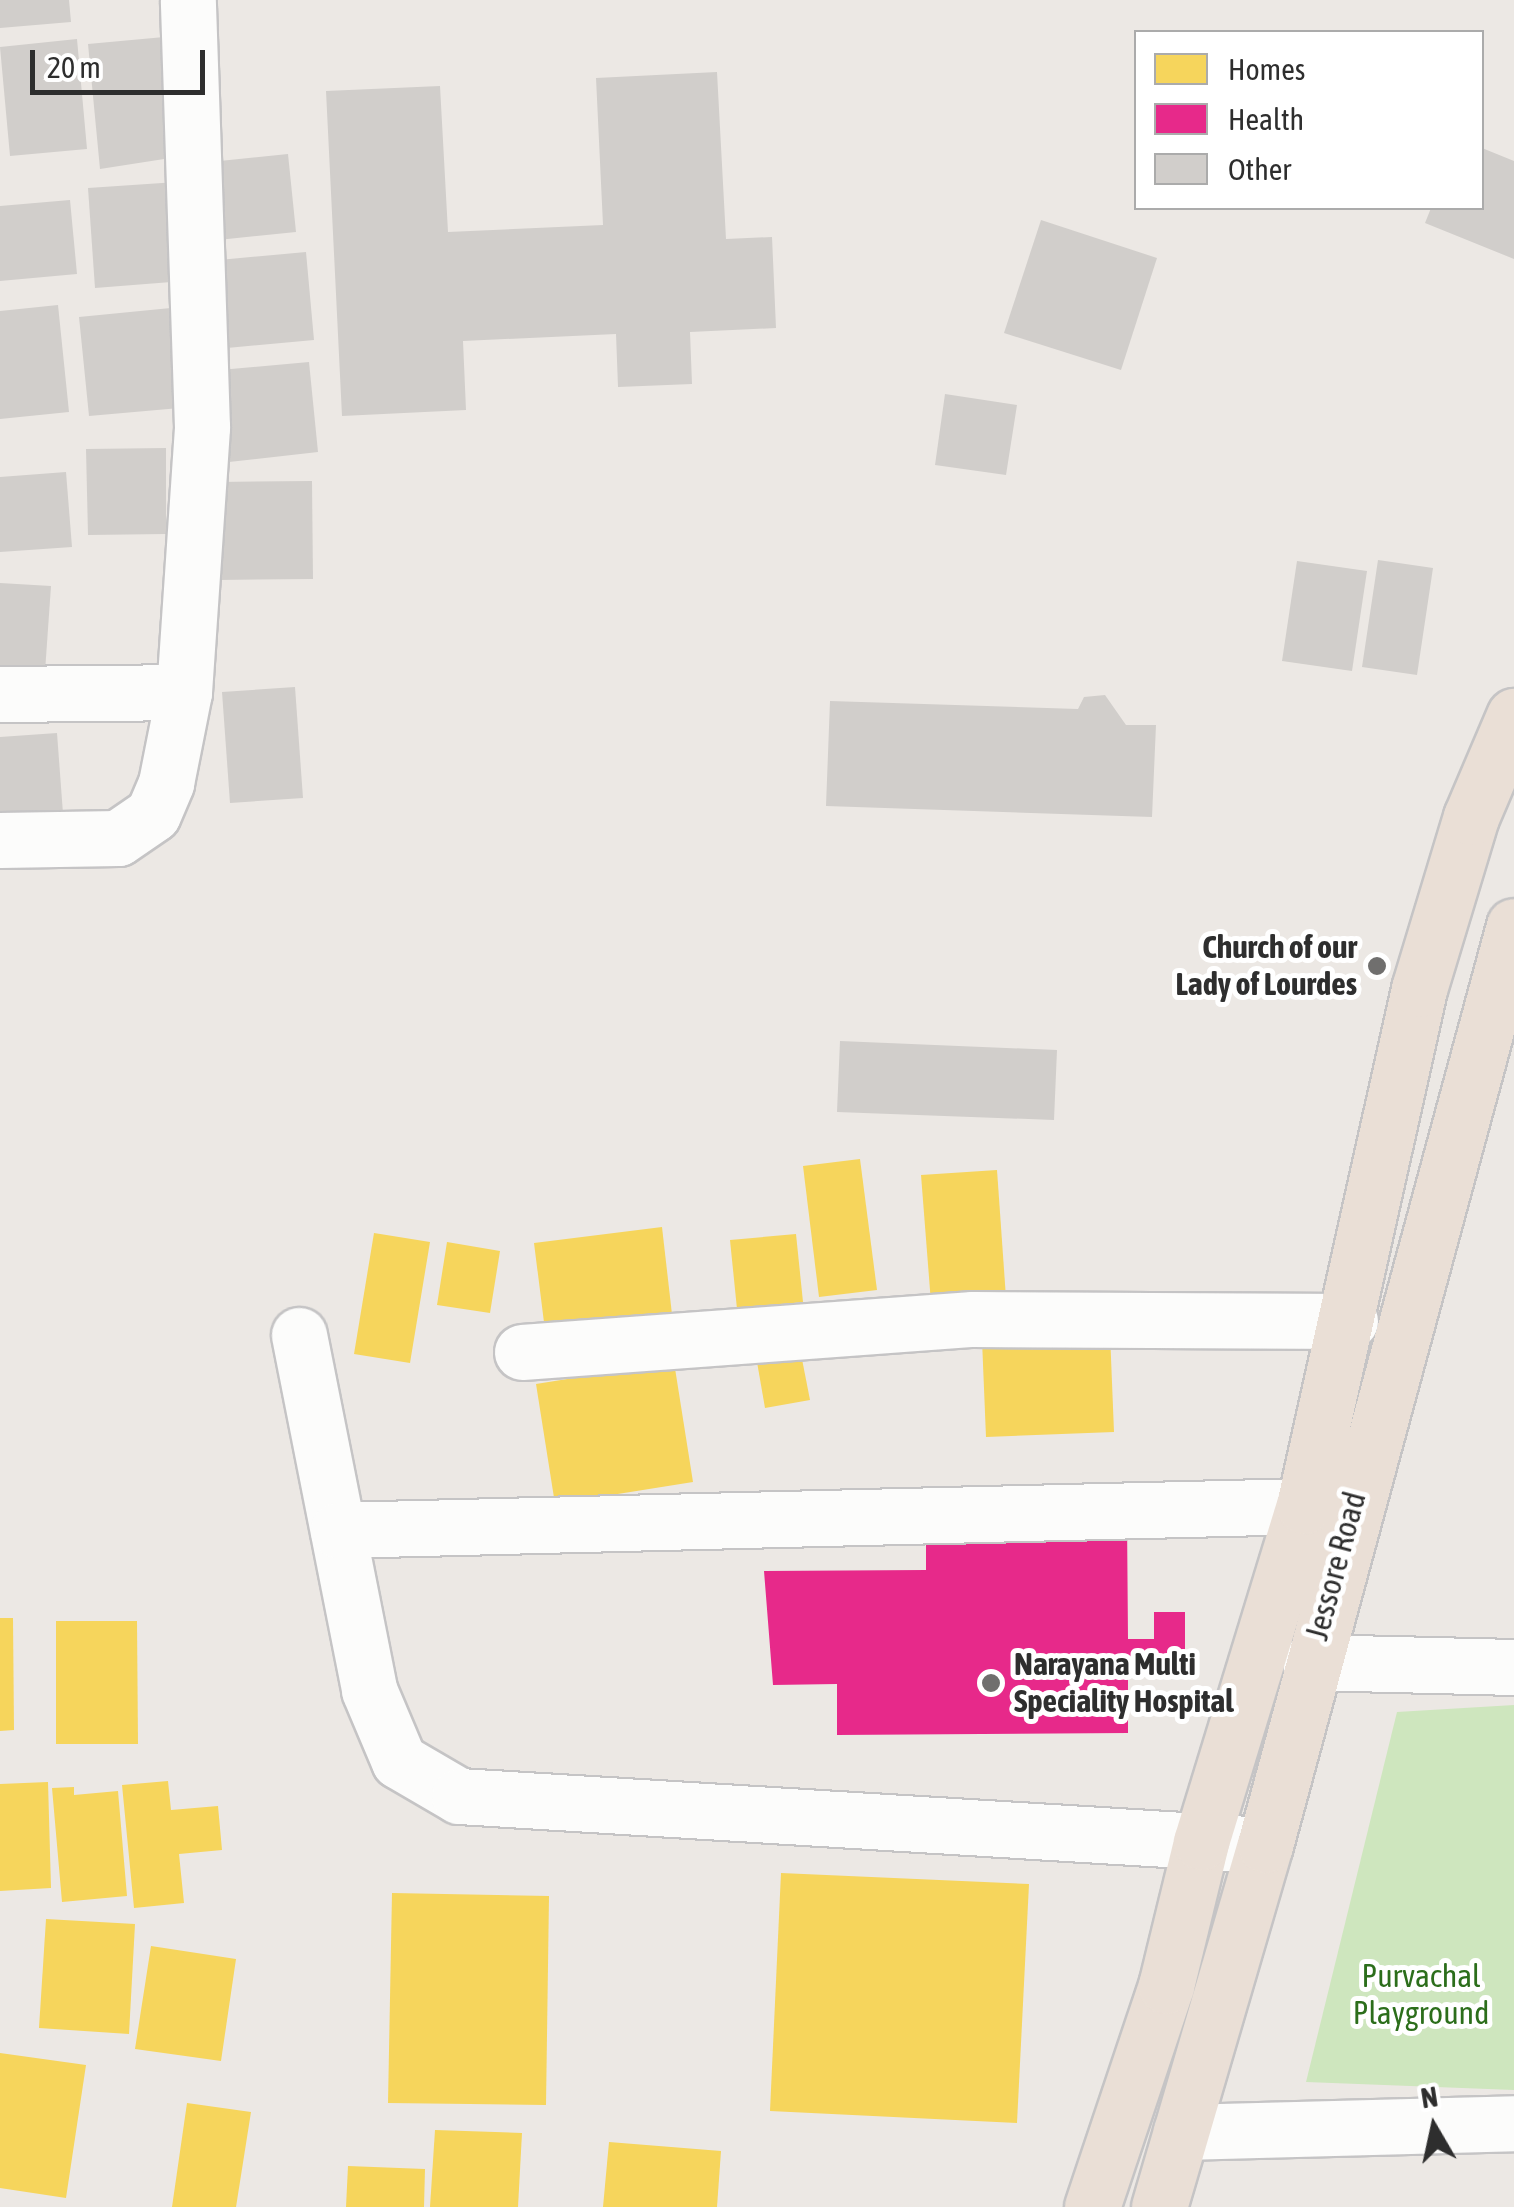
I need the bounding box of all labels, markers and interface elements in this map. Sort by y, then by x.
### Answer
scale bar [35,30,210,92]
legend [1134,30,1484,210]
text: 20 m [47,50,101,84]
text: Homes [1228,52,1305,86]
text: Health [1228,102,1304,136]
text: Other [1228,152,1291,186]
place label: Church of our Lady of Lourdes [1175,929,1357,1004]
marker: Church of our Lady of Lourdes [1366,955,1388,977]
street label: Jessore Road [1298,1488,1374,1644]
place label: Narayana Multi Speciality Hospital [1014,1646,1234,1721]
marker: Narayana Multi Speciality Hospital [978,1670,1004,1696]
park label: Purvachal Playground [1353,1958,1489,2033]
north arrow [1384,2077,1484,2177]
text: N [1419,2080,1440,2114]

